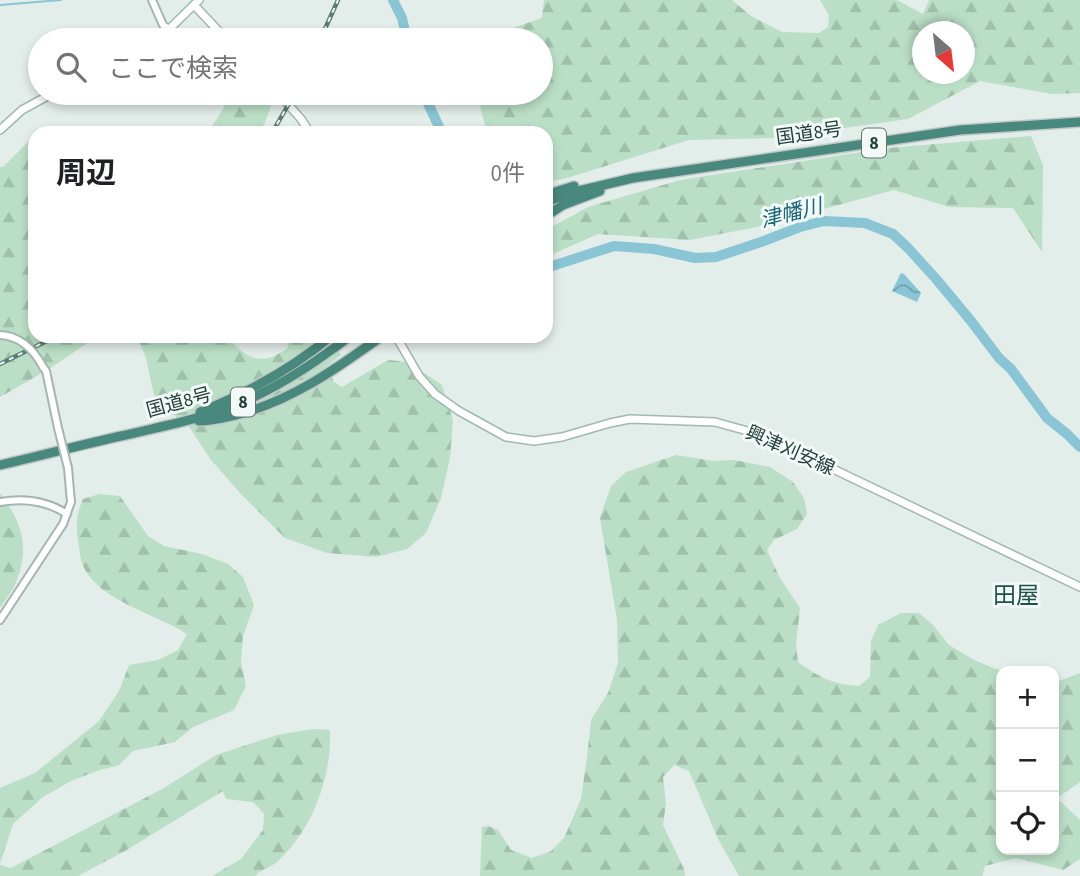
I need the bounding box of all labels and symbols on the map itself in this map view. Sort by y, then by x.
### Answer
north arrow [912,21,975,84]
street label: 国道8号 [774,116,844,152]
road number: 8 [862,128,886,158]
water label: 津幡川 [757,190,827,235]
street label: 国道8号 [143,381,215,425]
road number: 8 [231,388,255,416]
street label: 興津刈安線 [741,419,839,483]
district label: 田屋 [993,579,1039,612]

